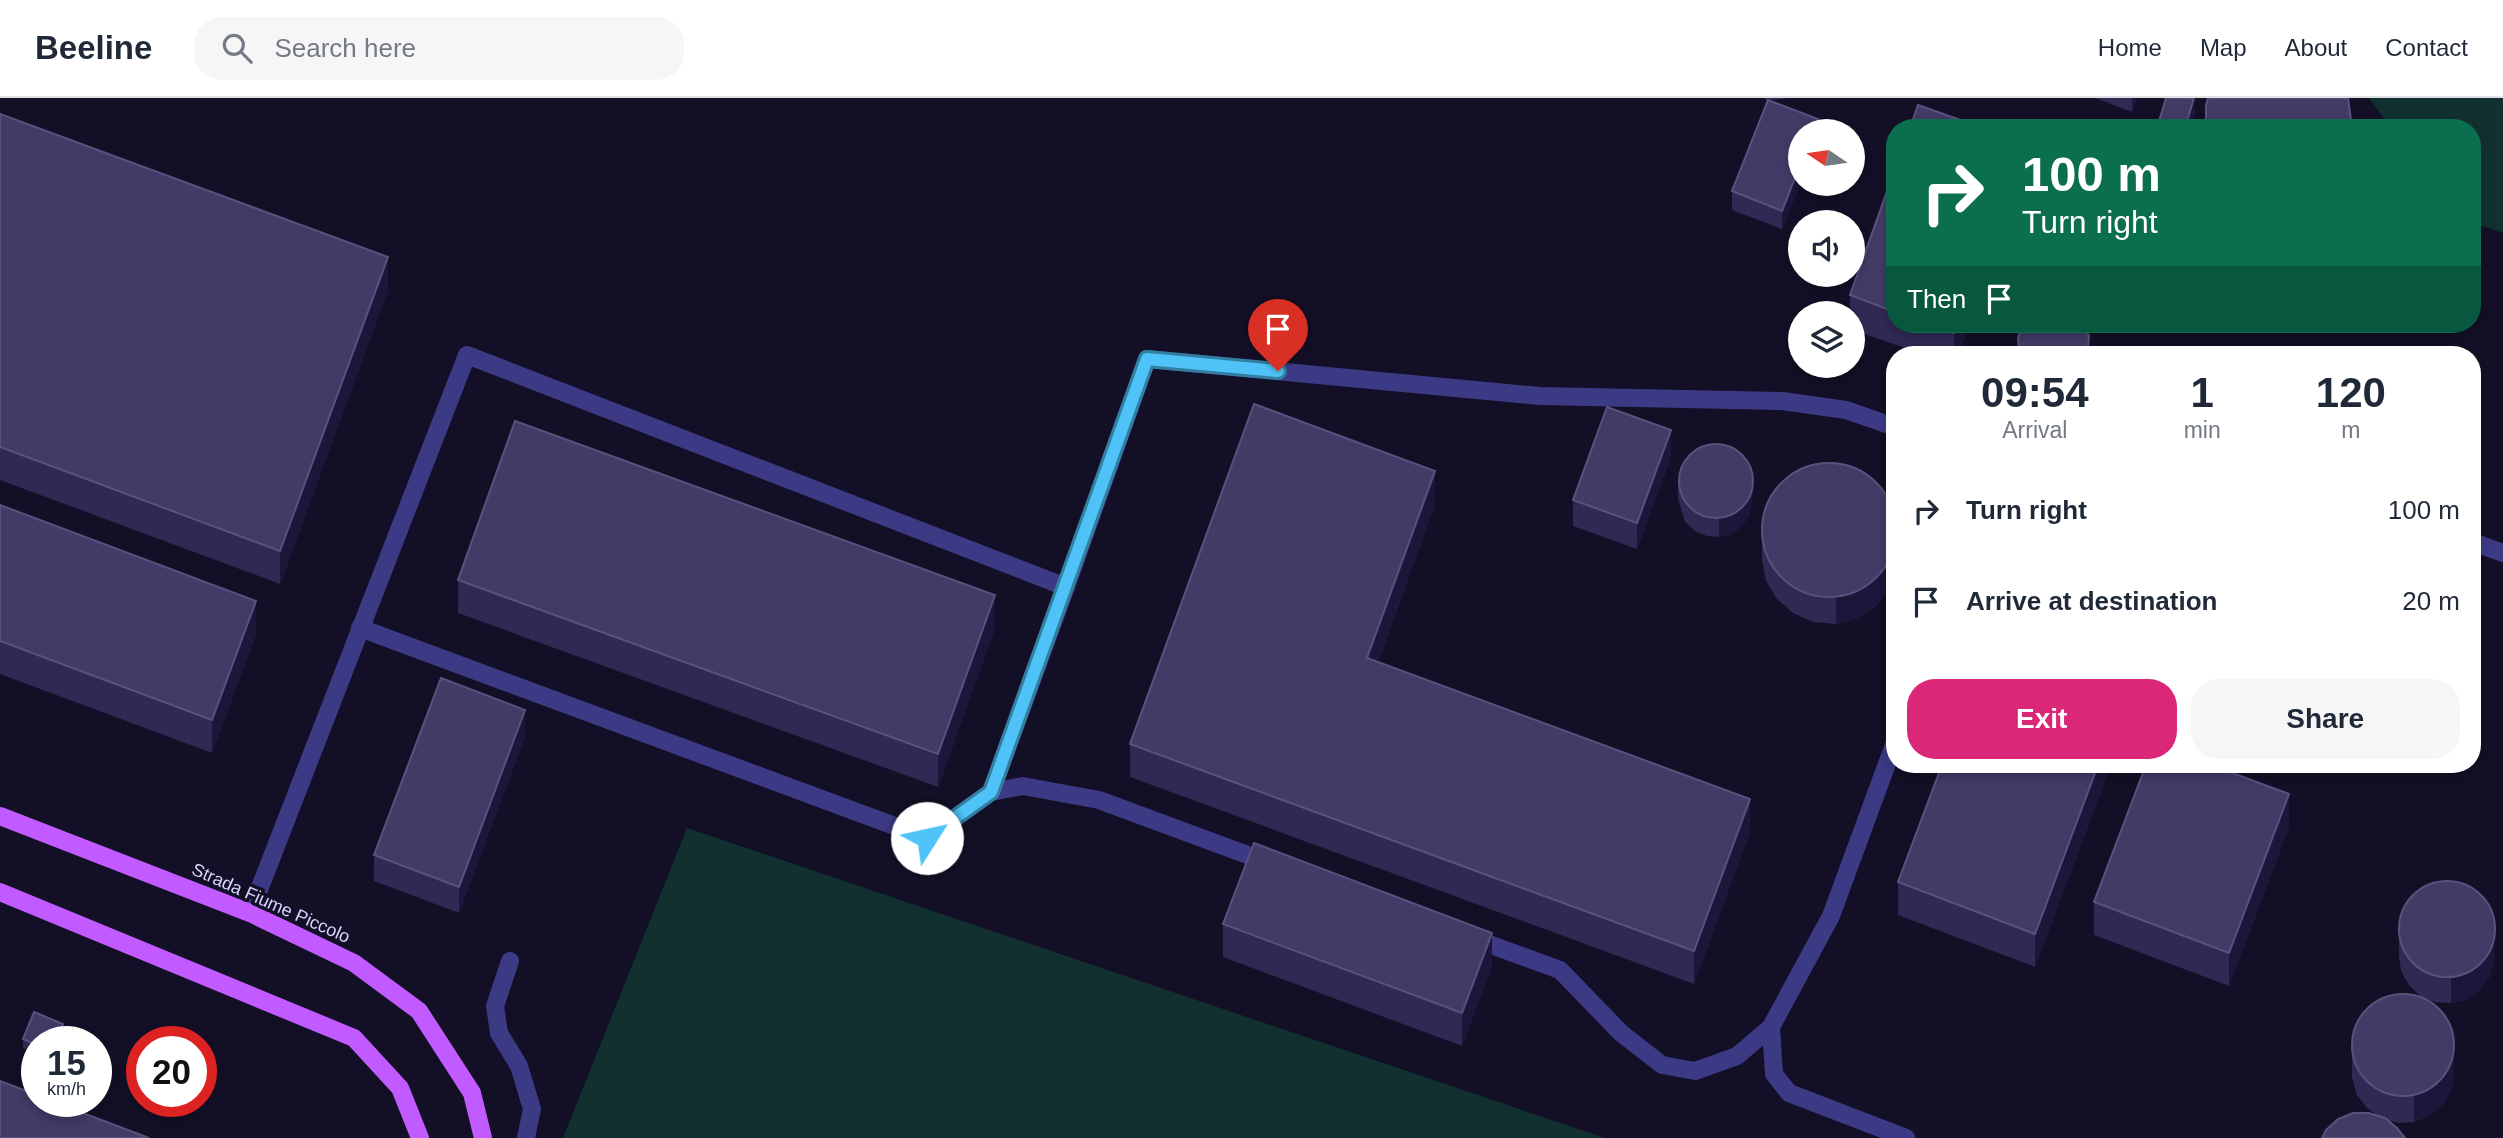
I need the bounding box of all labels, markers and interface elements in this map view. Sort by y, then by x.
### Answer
search box [194,17,684,80]
text: Beeline [35,29,152,66]
icon: search [218,29,256,67]
text: Search here [274,33,416,63]
text: Home [2098,34,2162,61]
text: Map [2200,34,2247,61]
text: About [2285,34,2347,61]
text: Contact [2385,34,2468,61]
north arrow [1788,119,1866,196]
map controls [1788,119,1865,378]
icon: right [1907,147,1998,238]
text: 100 m [2022,147,2161,201]
text: Turn right [2022,204,2158,240]
button: sound [1788,210,1865,287]
icon: arrive [1980,280,2018,318]
text: Then [1907,284,1966,314]
pin [1248,299,1308,371]
button: layers [1788,301,1865,378]
icon: arrive [1259,310,1297,348]
text: 09:54 [1981,369,2089,416]
text: 1 [2190,369,2214,416]
text: 120 [2316,369,2386,416]
text: Arrival [2002,417,2067,443]
text: min [2184,417,2221,443]
text: m [2341,417,2360,443]
icon: right [1907,492,1945,530]
text: Turn right [1966,495,2087,525]
text: 100 m [2388,495,2460,525]
icon: arrive [1907,583,1945,621]
text: Arrive at destination [1966,586,2217,616]
text: 20 m [2402,586,2460,616]
button: Exit [1907,679,2177,759]
button: Share [2191,679,2460,759]
position arrow [890,801,964,875]
street label: Strada Fiume Piccolo [189,859,353,947]
speed limit sign: 20 [126,1026,217,1117]
text: 15 [47,1043,86,1082]
text: km/h [47,1079,86,1099]

